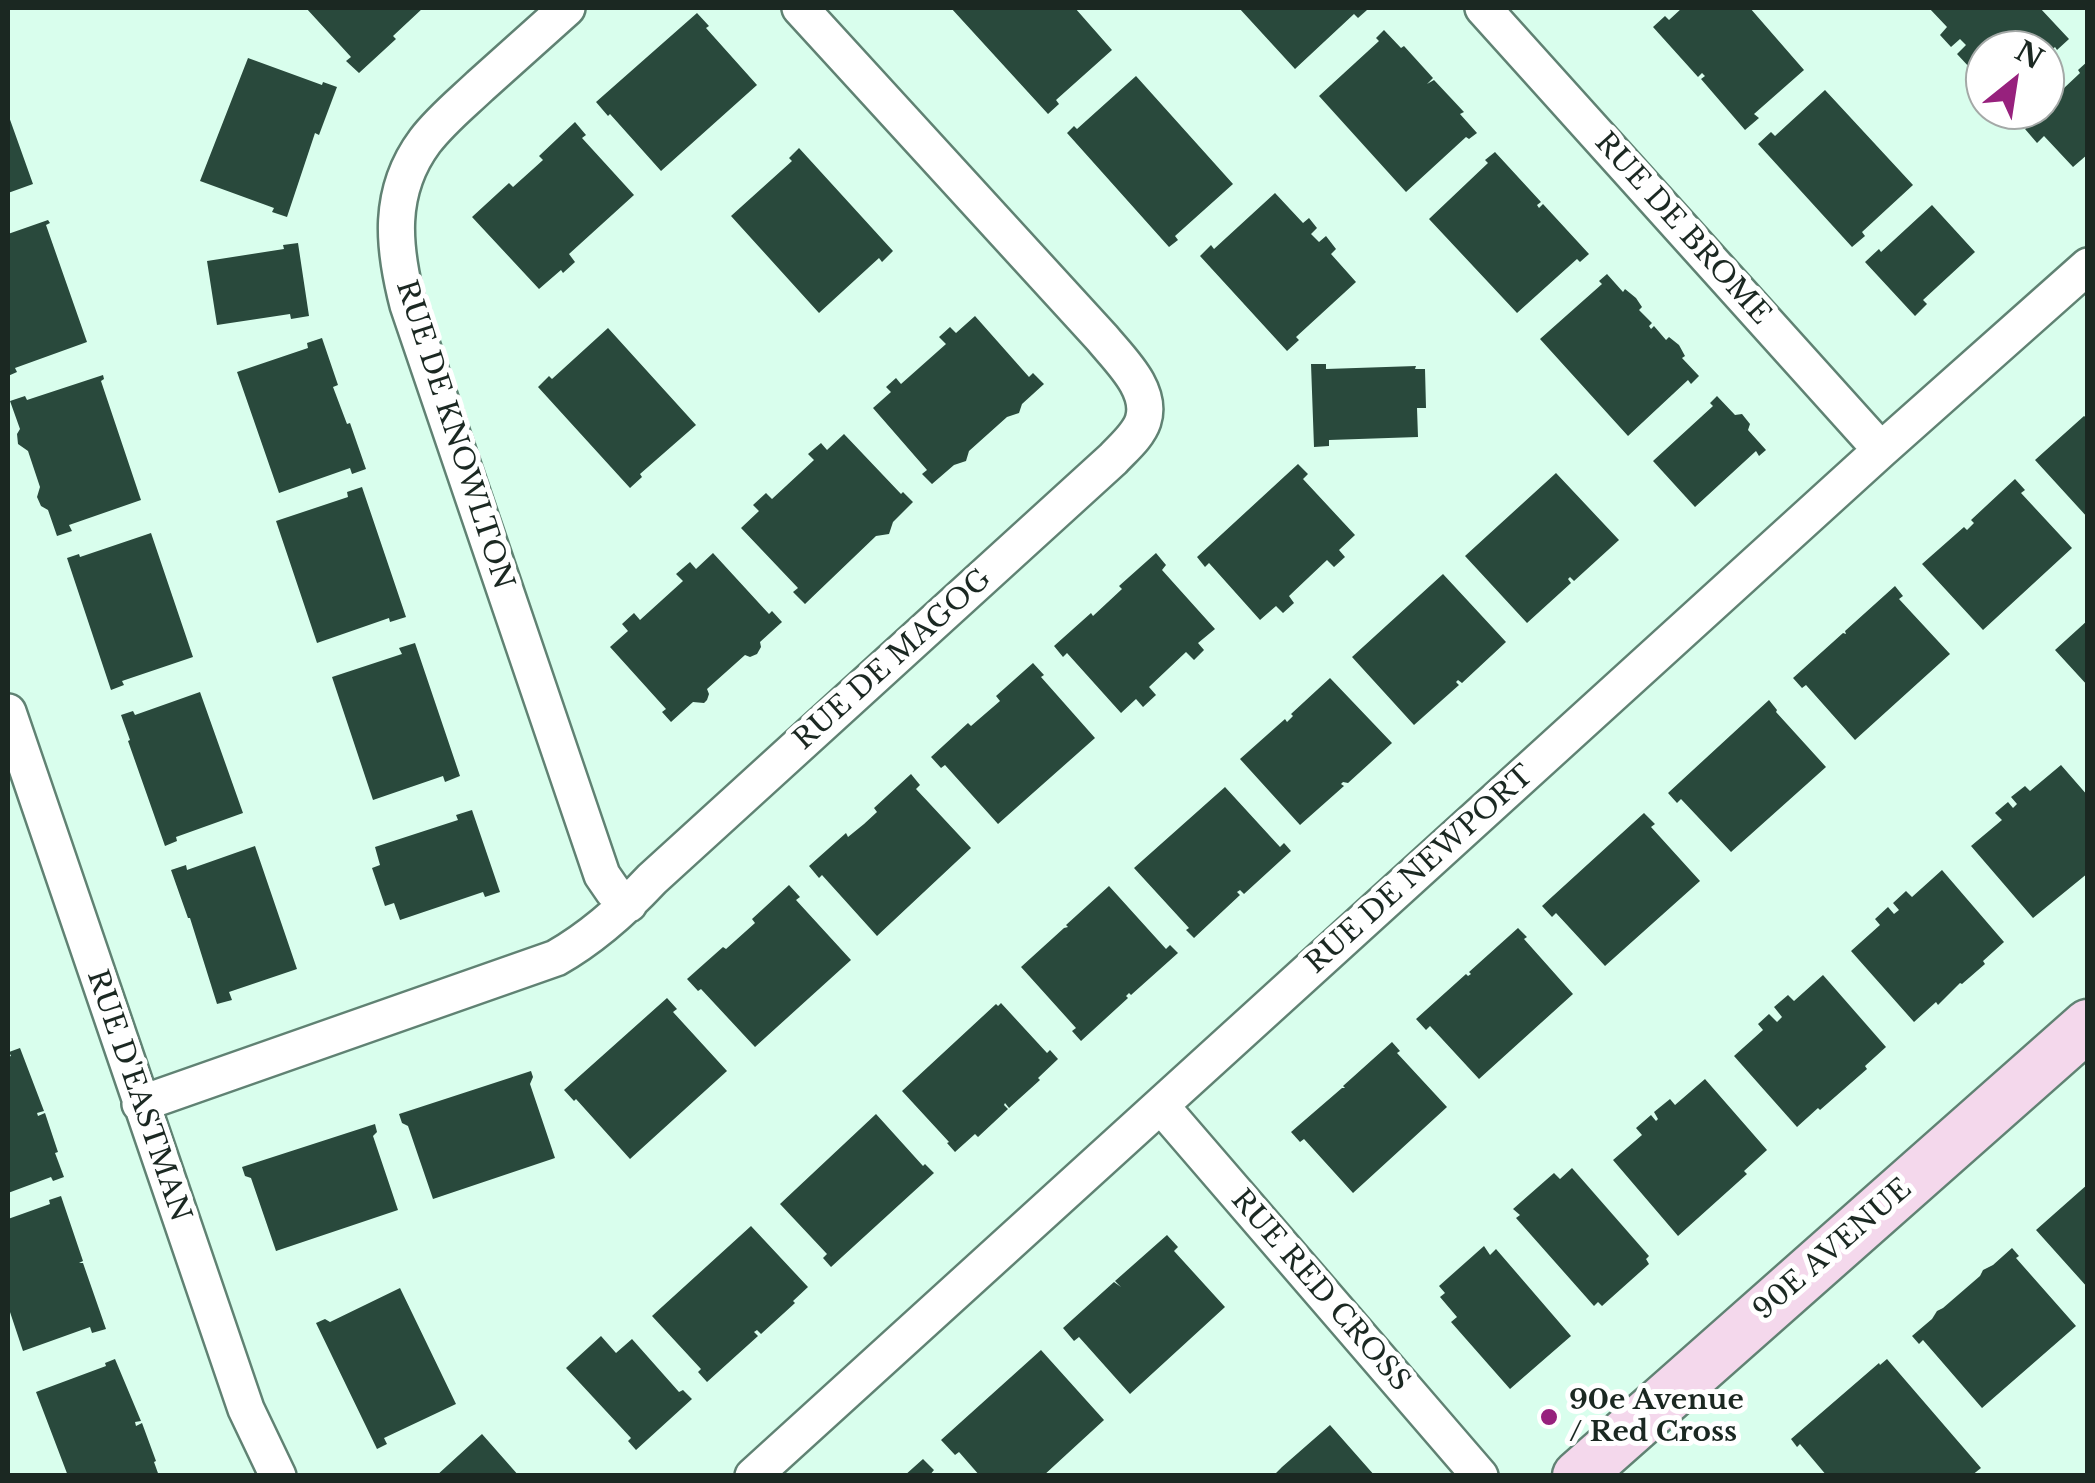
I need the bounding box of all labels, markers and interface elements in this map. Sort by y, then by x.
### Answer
north arrow [1965,30,2065,130]
text: N [2009,34,2049,77]
street label: RUE DE BROME [1587,126,1777,332]
street label: RUE DE KNOWLTON [388,276,520,594]
street label: RUE DE MAGOG [788,563,998,757]
street label: RUE DE NEWPORT [1299,759,1541,981]
street label: RUE D'EASTMAN [79,966,197,1226]
street label: 90E AVENUE [1747,1172,1919,1328]
street label: RUE RED CROSS [1223,1183,1417,1399]
place label: 90e Avenue / Red Cross [1569,1384,1744,1450]
marker: 90e Avenue / Red Cross [1538,1406,1560,1428]

